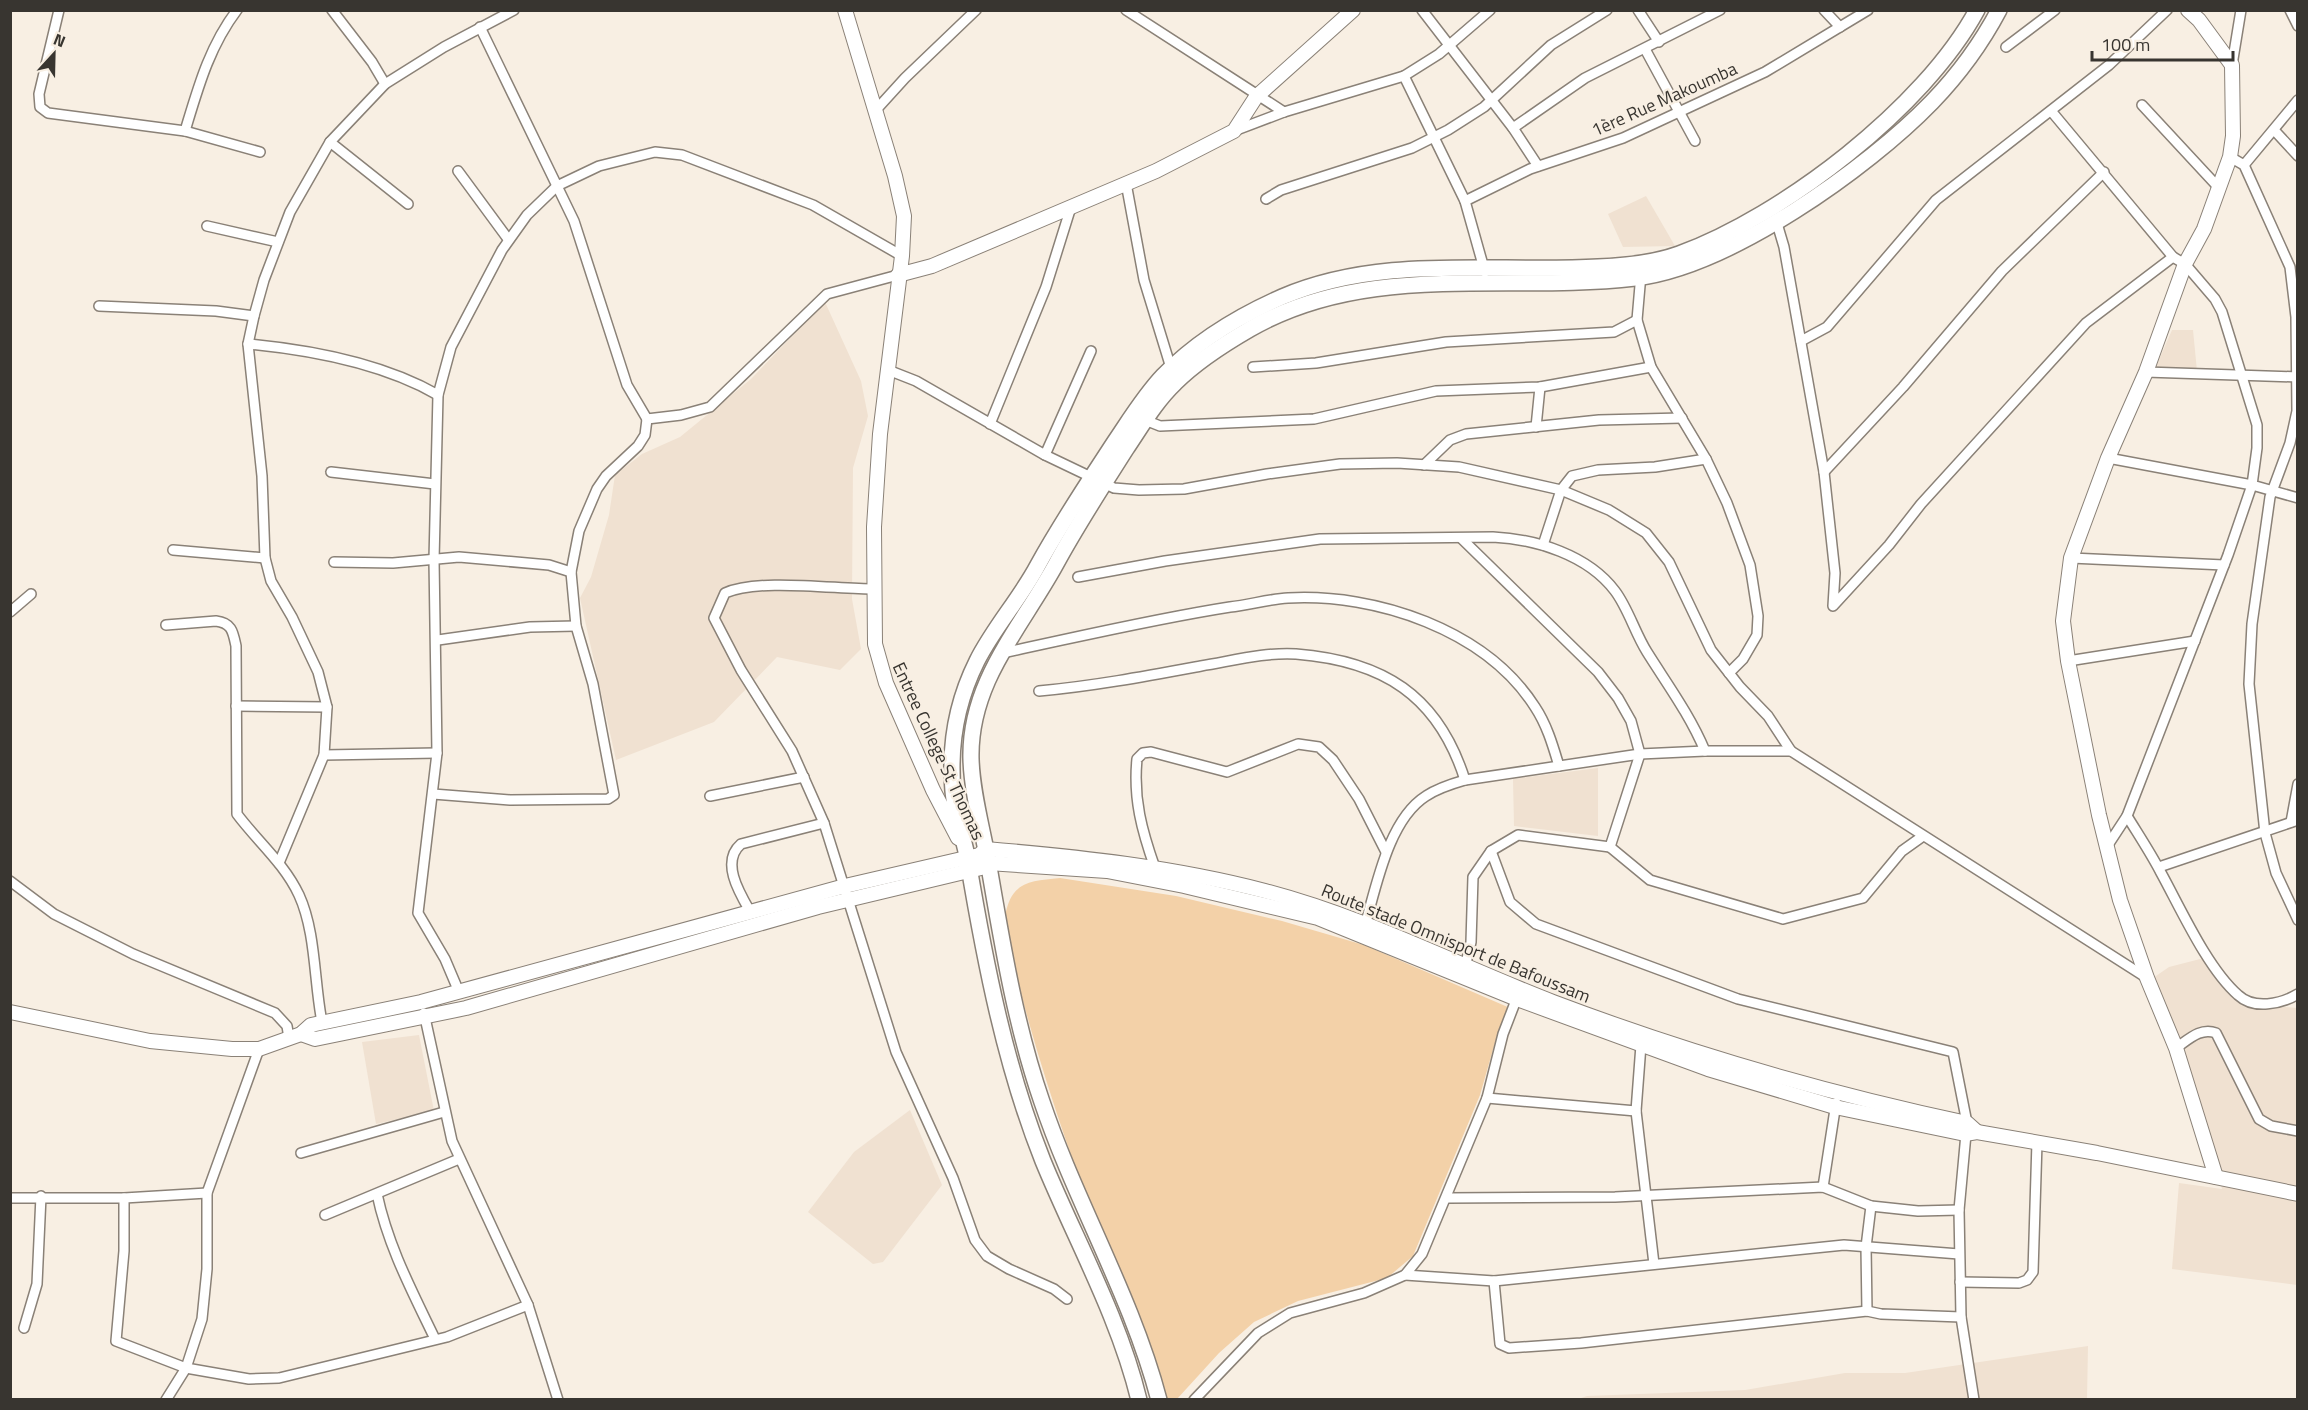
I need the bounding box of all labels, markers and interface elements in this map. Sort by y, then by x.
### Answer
north arrow [24,24,84,84]
scale bar [2092,24,2233,62]
text: N [50,27,69,53]
text: 100 m [2101,31,2150,58]
street label: 1ère Rue Makoumba [1587,55,1741,143]
street label: Entree College St Thomas [886,657,992,845]
street label: Route stade Omnisport de Bafoussam [1317,876,1595,1010]

